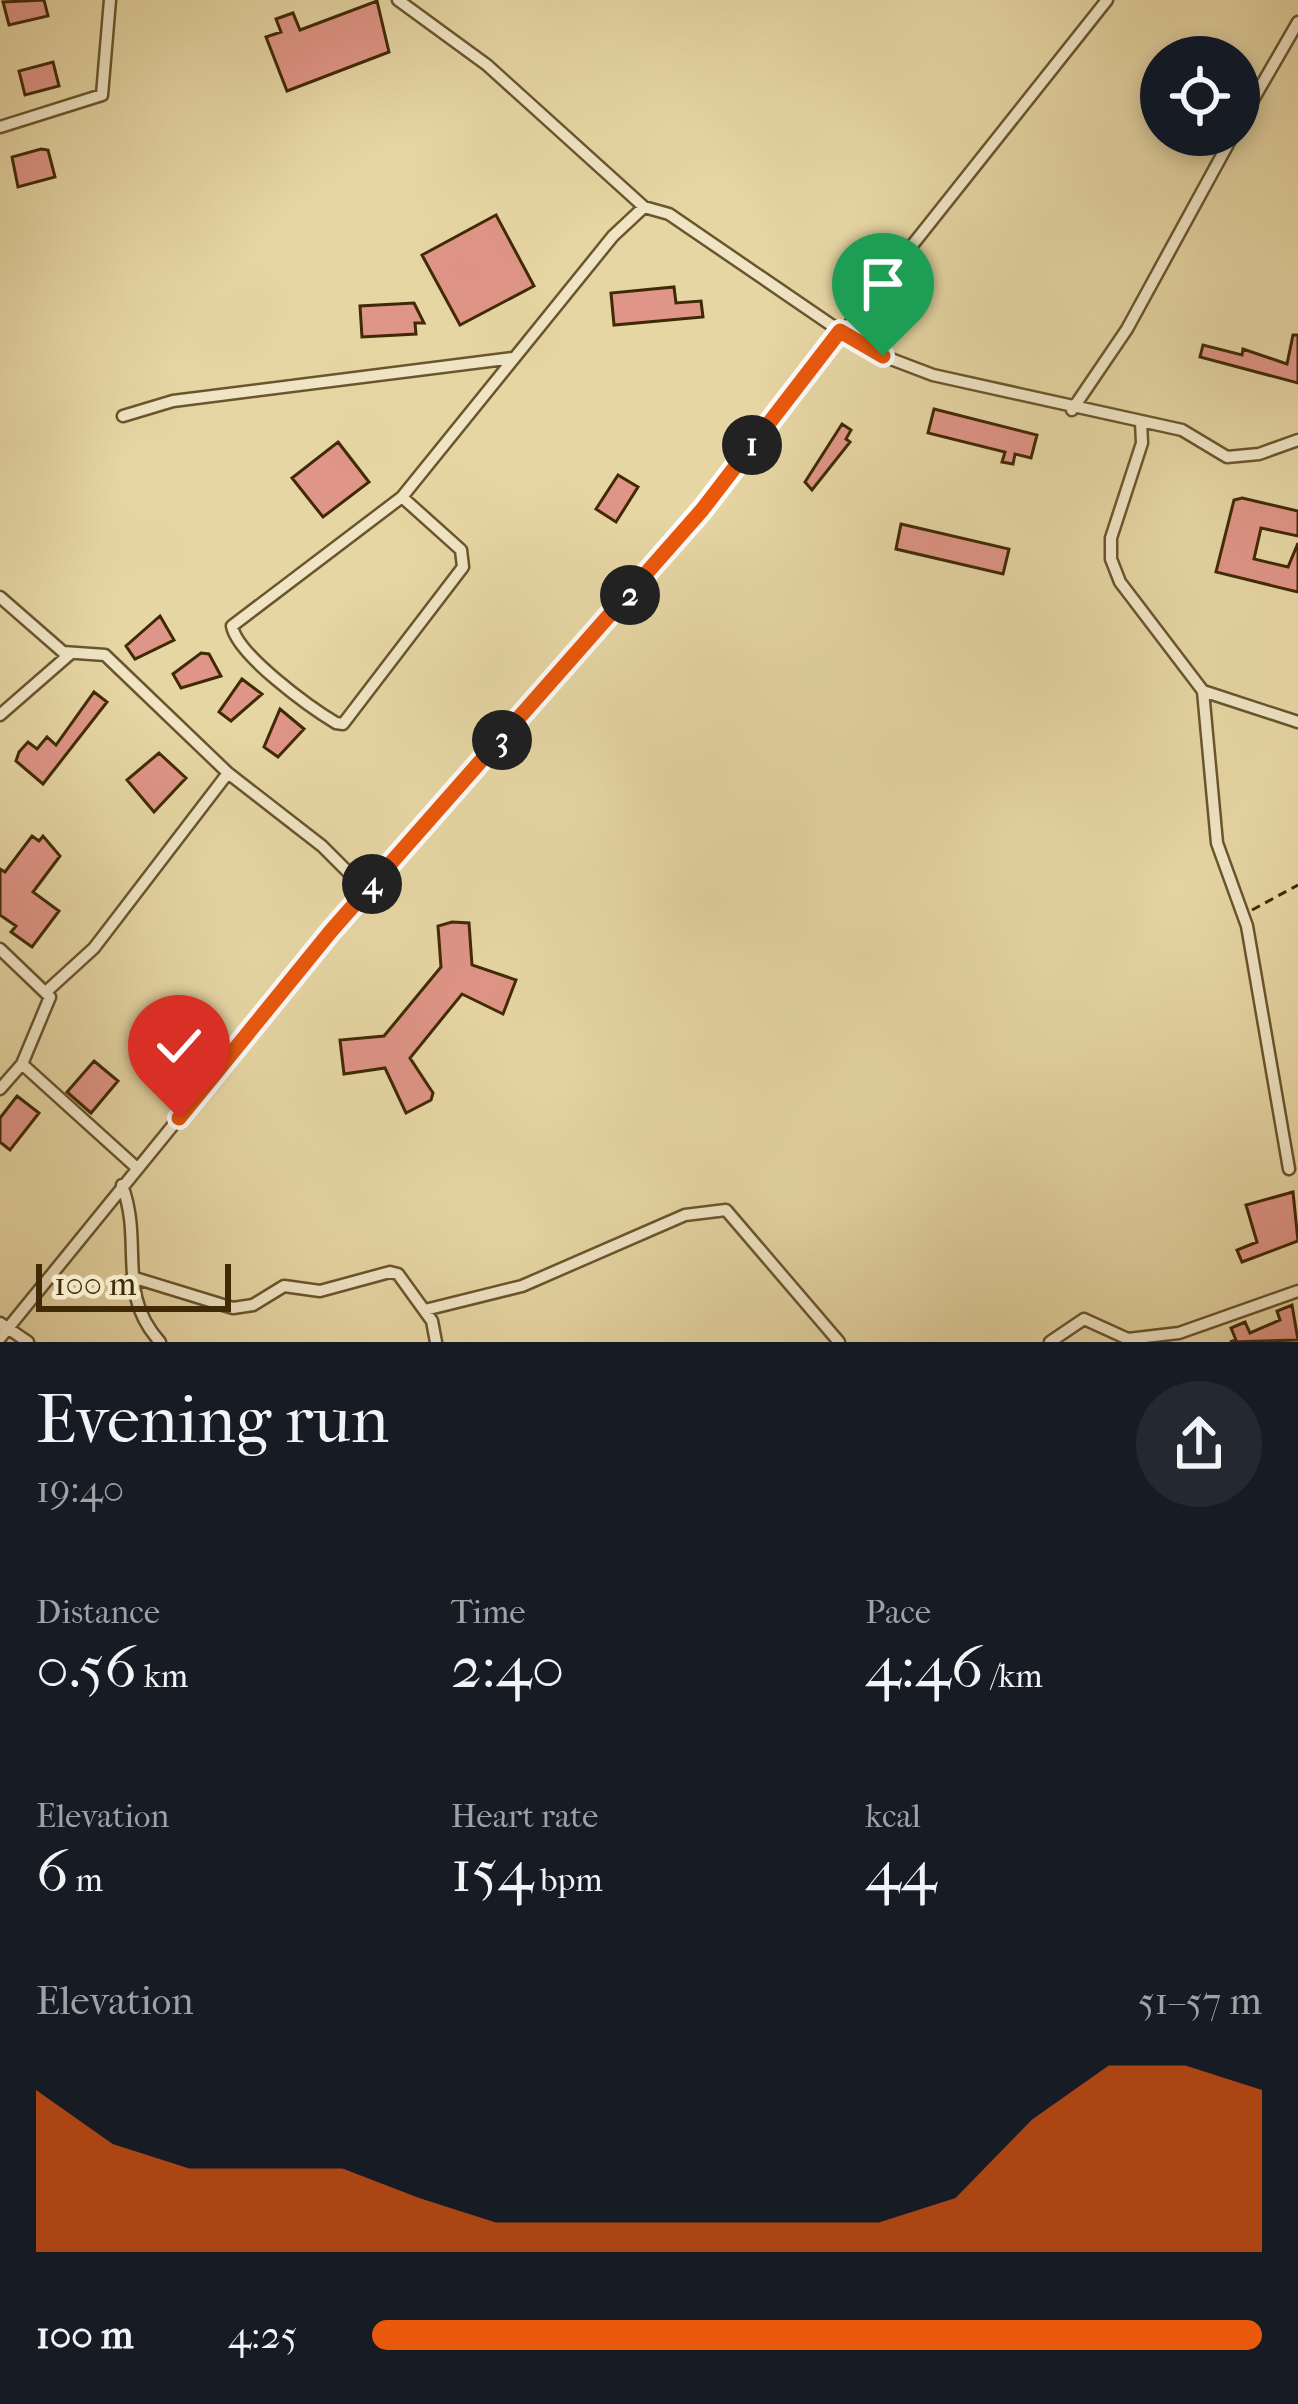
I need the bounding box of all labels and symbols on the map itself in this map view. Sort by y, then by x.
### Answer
pin [832,233,934,356]
pin: 1 [722,415,782,475]
pin: 2 [600,565,660,625]
pin: 3 [472,710,532,770]
pin: 4 [342,854,402,914]
pin [128,995,230,1118]
scale bar [36,1258,231,1311]

